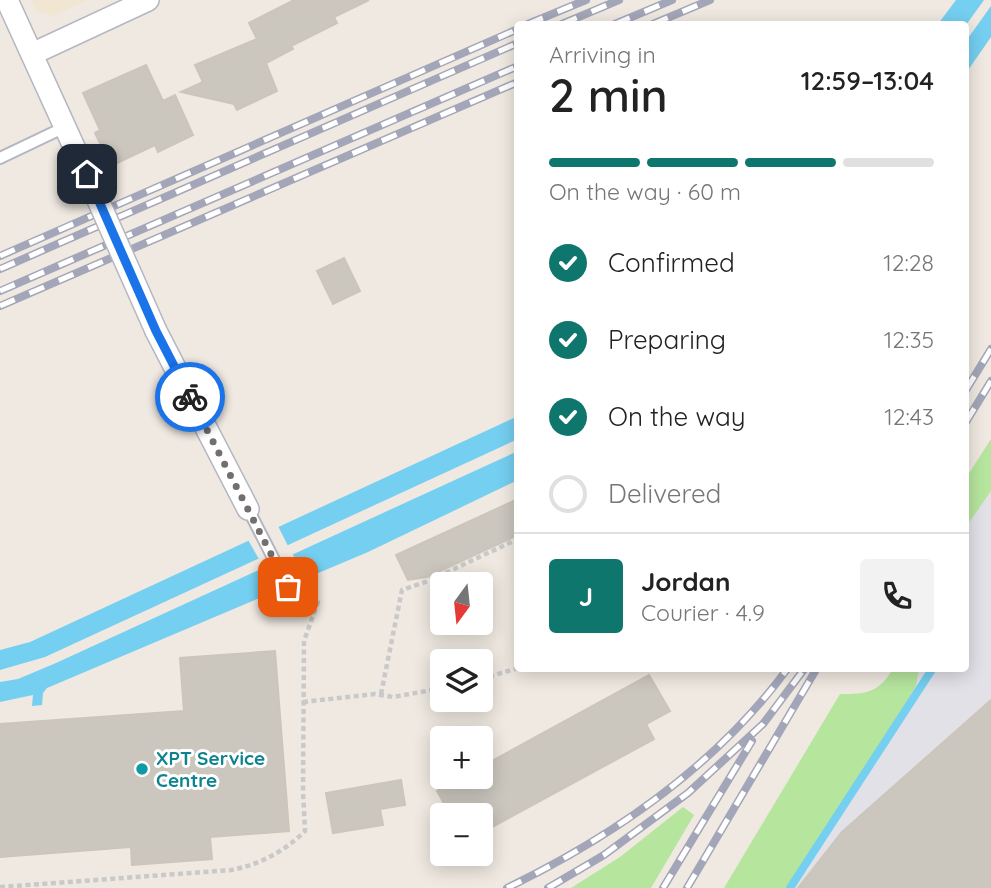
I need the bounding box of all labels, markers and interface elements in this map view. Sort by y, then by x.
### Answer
text: Arriving in [549,40,656,69]
text: 12:59–13:04 [801,64,934,97]
text: 2 min [549,66,668,124]
pin [57,144,117,204]
icon: home [68,155,106,193]
text: On the way · 60 m [549,177,741,206]
icon: check [549,244,587,282]
text: Confirmed [608,246,735,279]
text: 12:28 [883,248,934,277]
icon: check [549,321,587,359]
text: Preparing [608,323,726,356]
text: 12:35 [884,325,934,354]
courier [155,362,225,432]
icon: bike [171,378,209,416]
icon: check [549,398,587,436]
text: On the way [608,400,746,433]
text: 12:43 [884,402,934,431]
text: Delivered [608,477,721,510]
pin [258,557,318,617]
button: phone [860,559,934,633]
text: Jordan [641,565,730,598]
icon: bag [269,568,307,606]
north arrow [430,572,494,635]
map controls [430,572,493,866]
text: J [579,580,593,613]
text: Courier · 4.9 [641,598,765,627]
button: layers [430,649,493,712]
button: + [430,726,493,789]
place label: XPT Service Centre [156,746,265,792]
marker: XPT Service Centre [134,761,150,777]
button: − [430,803,493,866]

